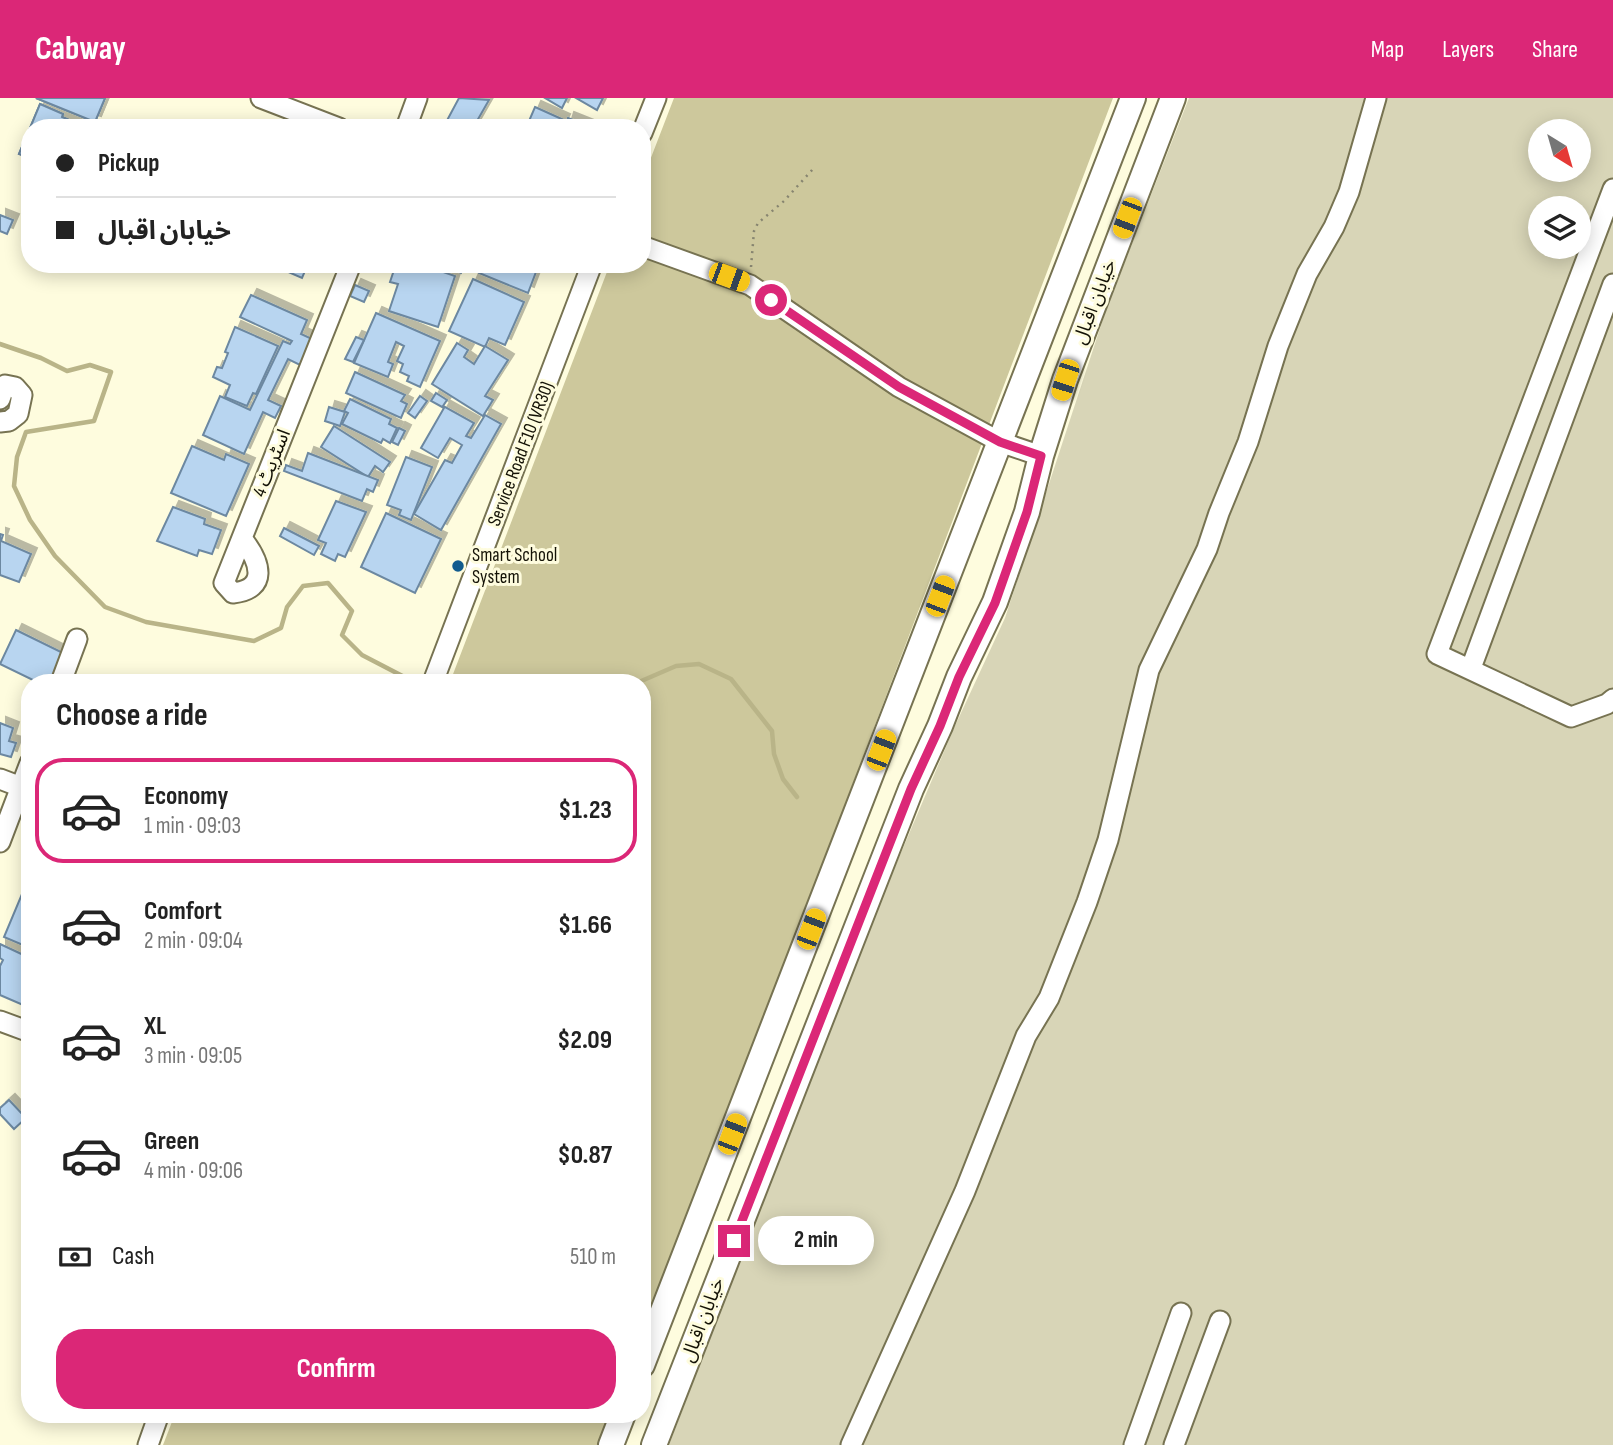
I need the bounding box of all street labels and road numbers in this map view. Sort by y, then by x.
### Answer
street label: خیابان اقبال [1068,256,1122,348]
street label: Service Road F10 (VR30) [483,379,559,529]
street label: اسٹریٹ 4 [248,426,296,500]
street label: خیابان اقبال [676,1274,730,1366]

